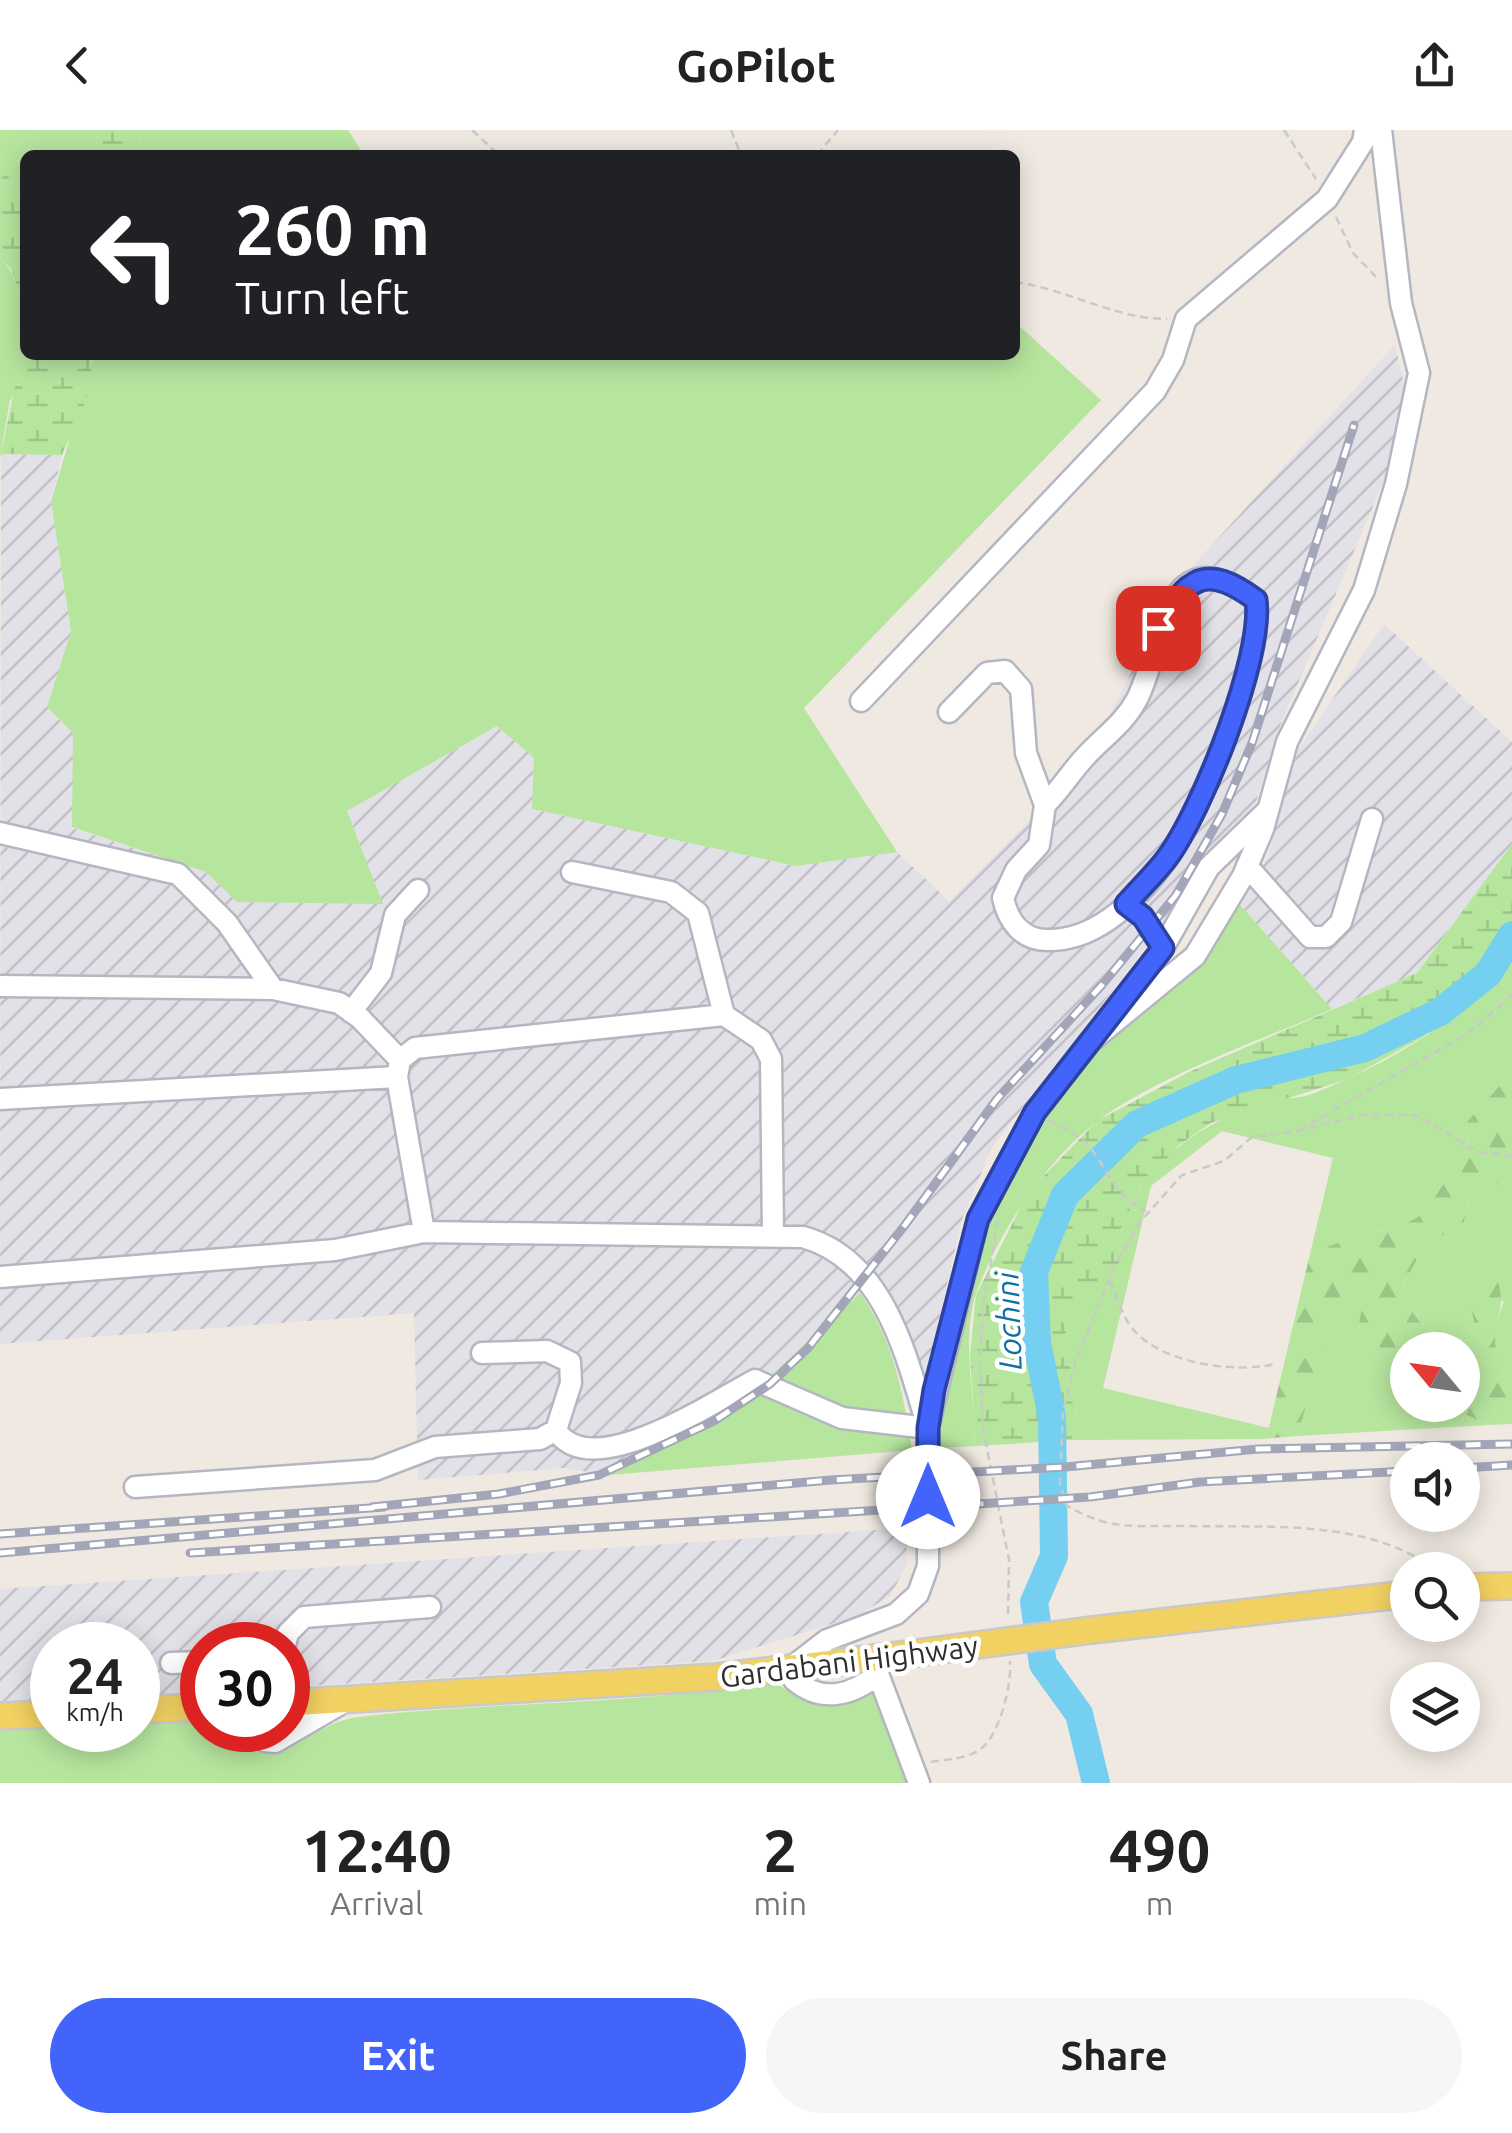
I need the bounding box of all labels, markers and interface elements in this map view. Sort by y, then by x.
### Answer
icon: back [50,38,105,93]
icon: share [1407,38,1462,93]
text: GoPilot [676,40,836,91]
icon: left [70,190,200,320]
text: 260 m [235,190,430,268]
text: Turn left [235,272,409,323]
pin [1116,586,1201,671]
icon: arrive [1131,601,1186,656]
water label: Lochini [988,1270,1028,1371]
north arrow [1390,1332,1480,1422]
map controls [1390,1332,1480,1752]
button: sound [1390,1442,1480,1532]
position arrow [876,1445,980,1549]
button: search [1390,1552,1480,1642]
speed limit sign: 30 [180,1622,310,1752]
street label: Gardabani Highway [718,1628,980,1694]
text: 24 [67,1647,123,1703]
button: layers [1390,1662,1480,1752]
text: km/h [66,1698,124,1726]
text: 12:40 [302,1816,452,1883]
text: 2 [763,1816,797,1883]
text: 490 [1109,1816,1210,1883]
text: Arrival [330,1885,423,1921]
text: min [753,1885,807,1921]
text: m [1146,1885,1173,1921]
button: Exit [50,1998,746,2113]
button: Share [766,1998,1462,2113]

